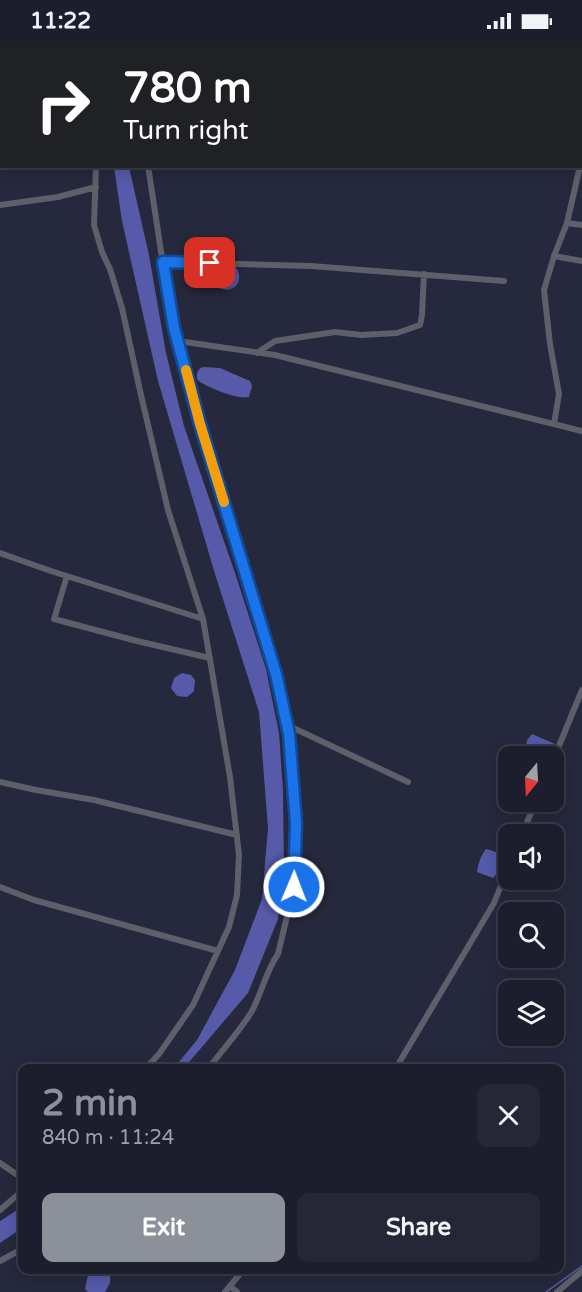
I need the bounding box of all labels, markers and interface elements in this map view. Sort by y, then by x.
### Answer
text: 11:22 [30,8,91,34]
text: 780 m [123,63,252,114]
icon: right [24,66,102,144]
text: Turn right [123,114,249,147]
pin [184,237,235,288]
icon: arrive [193,246,226,279]
north arrow [498,746,564,812]
map controls [498,746,564,1046]
button: sound [498,824,564,890]
position arrow [262,855,326,919]
button: search [498,902,564,968]
button: layers [498,980,564,1046]
text: 2 min [42,1082,138,1125]
button: close [477,1084,540,1147]
text: 840 m · 11:24 [42,1126,174,1150]
button: Exit [42,1193,285,1262]
button: Share [297,1193,540,1262]

